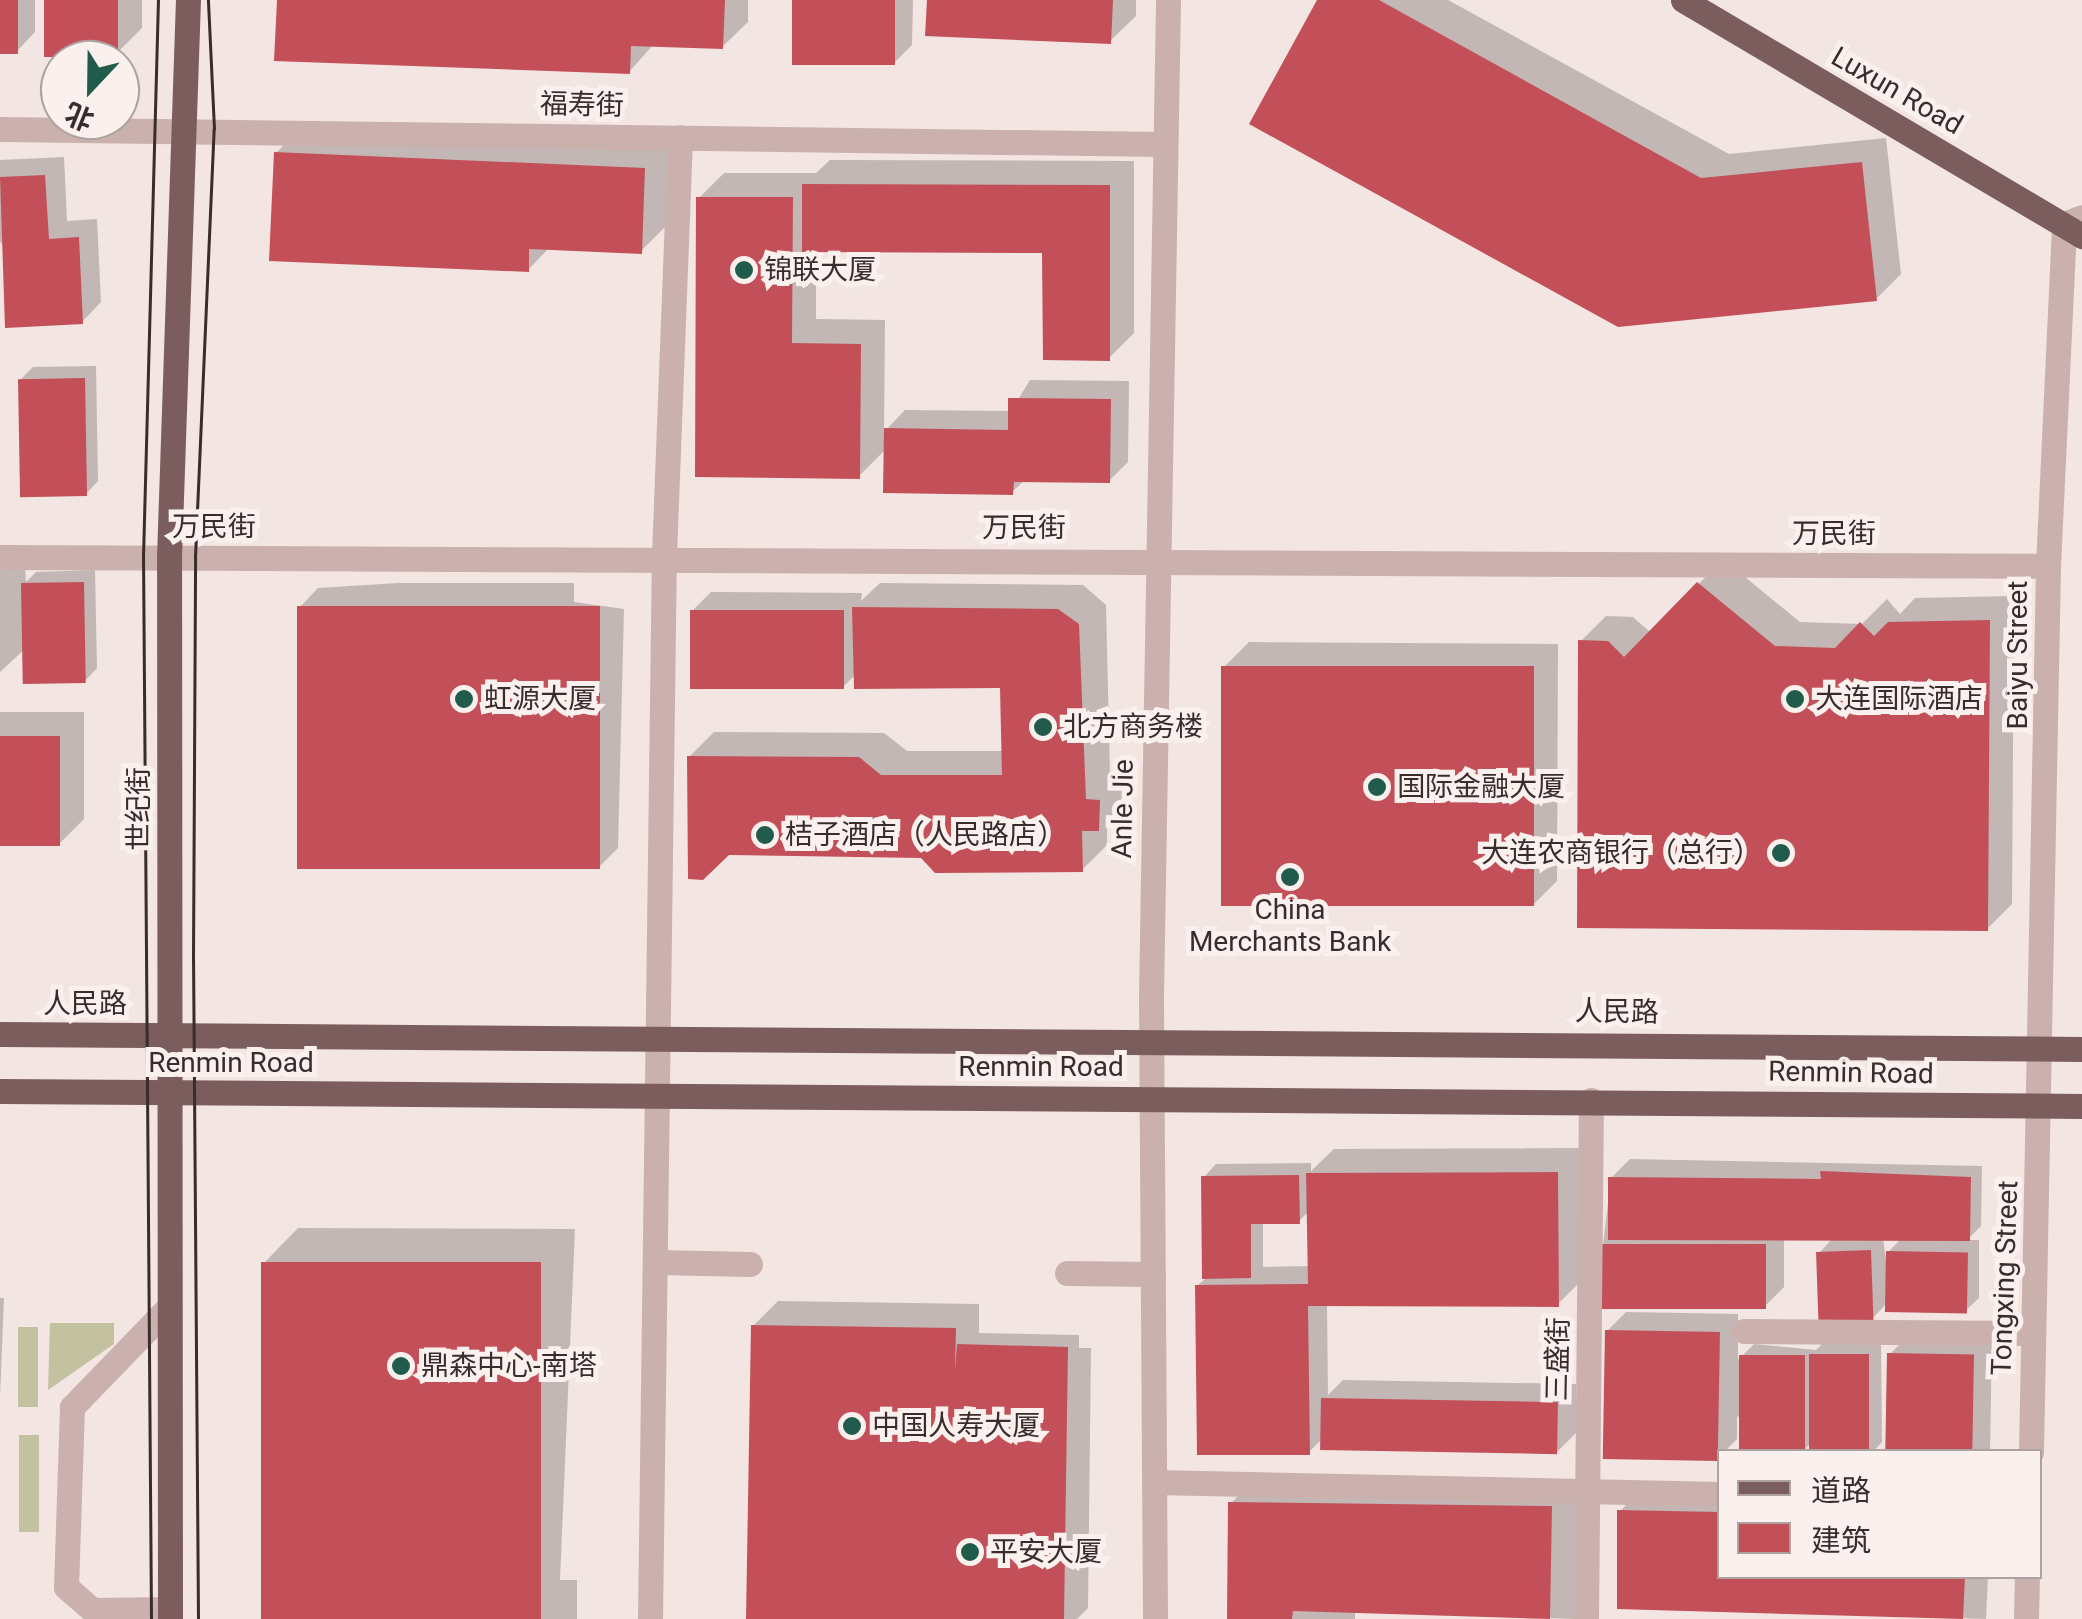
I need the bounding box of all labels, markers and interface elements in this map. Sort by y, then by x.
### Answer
north arrow [40,40,140,140]
street label: Luxun Road [1825,40,1969,142]
street label: 福寿街 [540,87,624,123]
text: 北 [60,96,98,137]
place label: 锦联大厦 [764,253,876,287]
marker: 锦联大厦 [733,259,755,281]
street label: 万民街 [172,510,256,544]
street label: 万民街 [982,511,1066,545]
street label: 万民街 [1792,517,1876,551]
street label: Baiyu Street [2001,581,2035,729]
place label: 虹源大厦 [484,682,596,716]
place label: 大连国际酒店 [1815,682,1983,716]
marker: 虹源大厦 [453,688,475,710]
marker: 大连国际酒店 [1784,688,1806,710]
place label: 北方商务楼 [1063,710,1203,744]
marker: 北方商务楼 [1032,716,1054,738]
street label: Anle Jie [1105,759,1141,859]
street label: 世纪街 [122,767,156,851]
place label: 国际金融大厦 [1397,770,1565,804]
marker: 国际金融大厦 [1366,776,1388,798]
place label: 桔子酒店（人民路店） [785,818,1065,852]
marker: 桔子酒店（人民路店） [754,824,776,846]
place label: 大连农商银行（总行） [1481,836,1761,870]
marker: 大连农商银行（总行） [1770,842,1792,864]
marker: China Merchants Bank [1279,866,1301,888]
place label: China Merchants Bank [1189,893,1391,959]
street label: 人民路 [43,987,127,1021]
street label: 人民路 [1575,994,1659,1030]
street label: Renmin Road [148,1046,314,1080]
street label: Renmin Road [958,1050,1124,1084]
street label: Renmin Road [1768,1055,1934,1091]
street label: Tongxing Street [1985,1180,2025,1376]
street label: 三盛街 [1540,1317,1576,1401]
place label: 鼎森中心-南塔 [421,1349,597,1383]
marker: 鼎森中心-南塔 [390,1355,412,1377]
place label: 中国人寿大厦 [872,1409,1040,1443]
marker: 中国人寿大厦 [841,1415,863,1437]
legend [1717,1449,2042,1579]
text: 道路 [1811,1473,1871,1508]
text: 建筑 [1811,1523,1871,1558]
place label: 平安大厦 [990,1535,1102,1569]
marker: 平安大厦 [959,1541,981,1563]

